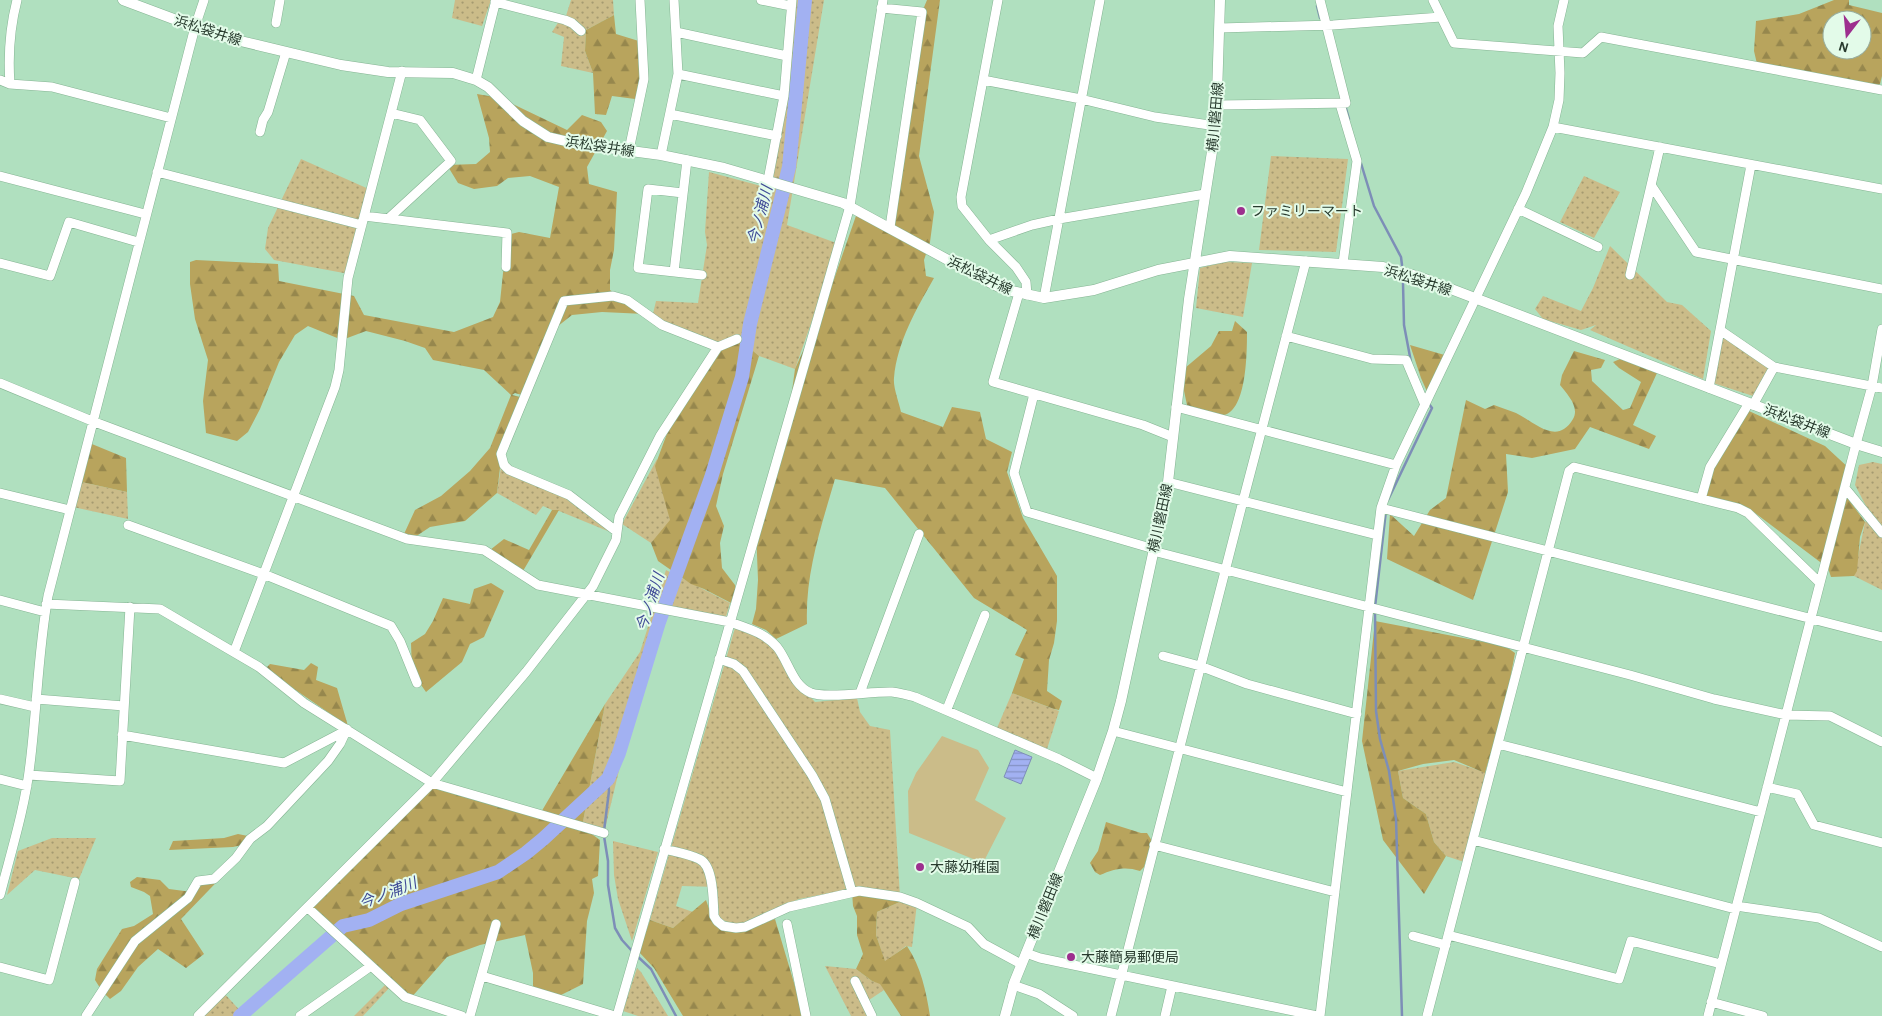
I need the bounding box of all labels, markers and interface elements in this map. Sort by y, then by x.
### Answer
north arrow [1822,10,1872,60]
street label: 浜松袋井線 [172,12,244,48]
text: N [1837,38,1850,55]
street label: 横川磐田線 [1205,82,1226,153]
street label: 浜松袋井線 [564,133,636,159]
water label: 今ノ浦川 [745,182,776,246]
marker: ファミリーマート [1235,205,1247,217]
place label: ファミリーマート [1251,205,1363,219]
street label: 浜松袋井線 [945,252,1015,298]
street label: 浜松袋井線 [1382,262,1454,298]
street label: 浜松袋井線 [1761,401,1833,441]
street label: 横川磐田線 [1146,482,1175,554]
water label: 今ノ浦川 [633,569,667,633]
place label: 大藤幼稚園 [930,860,1000,875]
marker: 大藤幼稚園 [914,861,926,873]
street label: 横川磐田線 [1025,871,1066,941]
water label: 今ノ浦川 [357,874,421,911]
place label: 大藤簡易郵便局 [1081,950,1179,965]
marker: 大藤簡易郵便局 [1065,951,1077,963]

